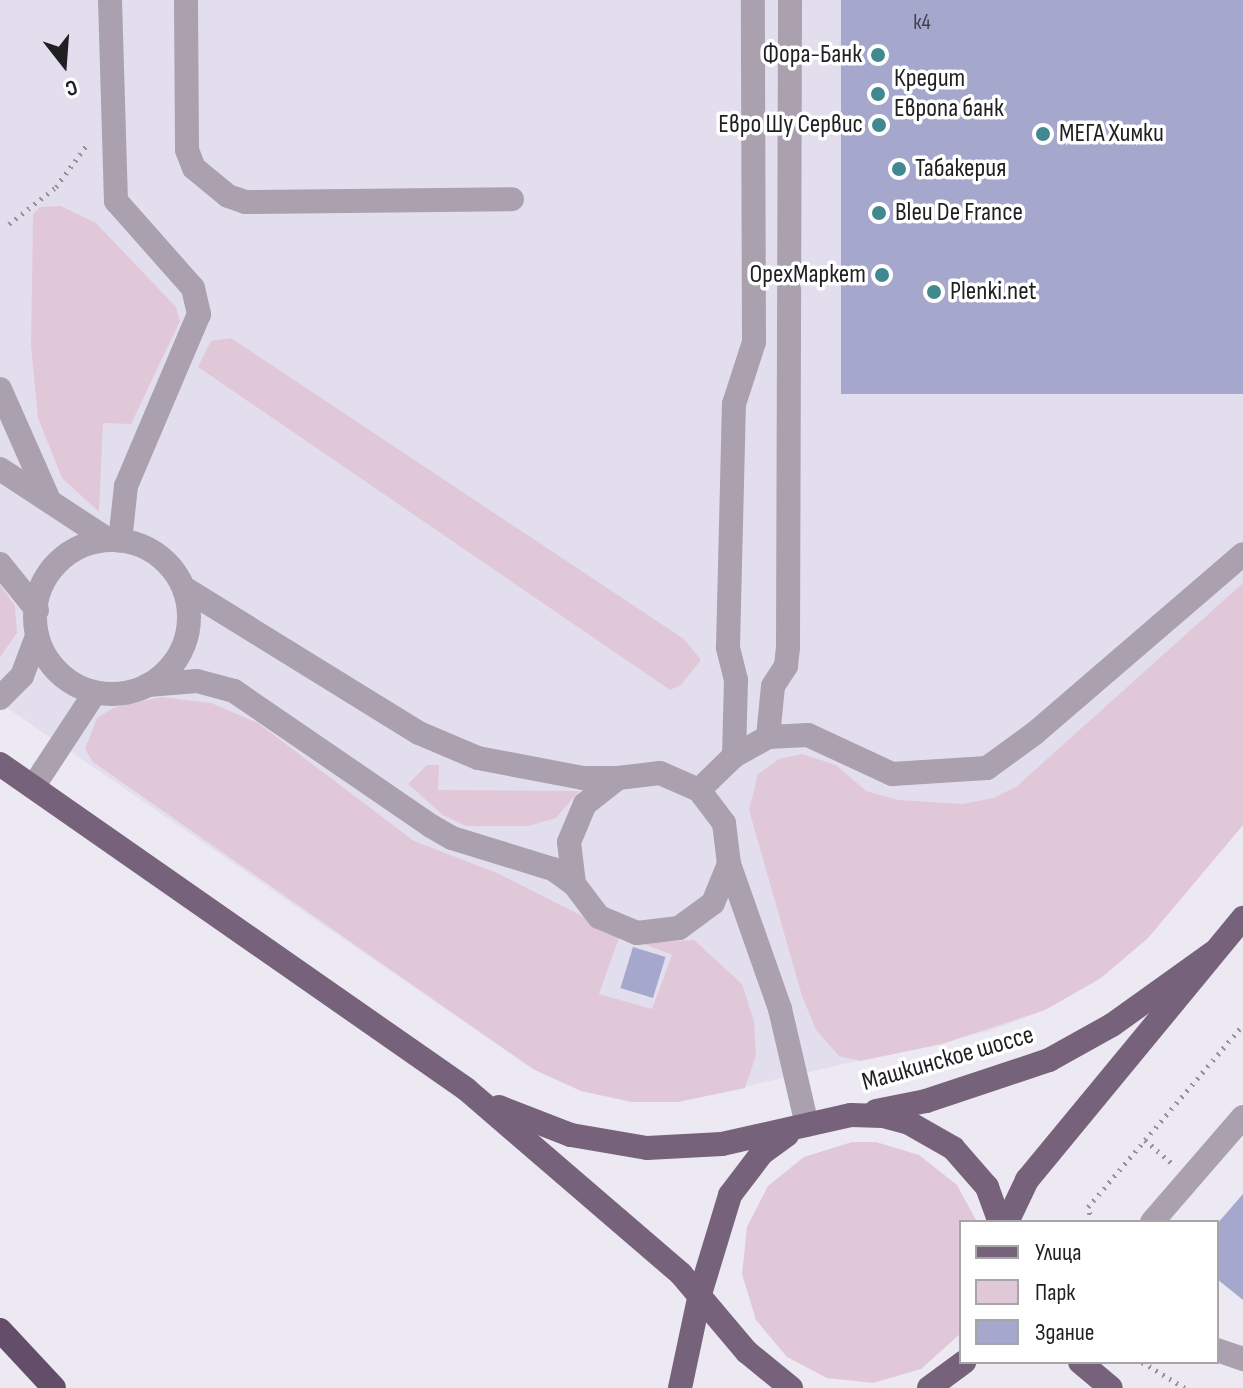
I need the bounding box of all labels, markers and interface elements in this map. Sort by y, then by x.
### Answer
house number: к4 [913,10,931,36]
north arrow [24,24,104,104]
place label: Фора-Банк [762,39,862,71]
marker: Фора-Банк [869,46,887,64]
place label: Кредит Европа банк [894,63,1004,124]
text: С [62,73,81,102]
marker: Кредит Европа банк [869,85,887,103]
place label: Евро Шу Сервис [718,109,863,141]
marker: Евро Шу Сервис [870,116,888,134]
place label: МЕГА Химки [1059,118,1164,150]
marker: МЕГА Химки [1034,125,1052,143]
place label: Табакерия [915,153,1006,185]
marker: Табакерия [890,160,908,178]
place label: Bleu De France [895,197,1023,229]
marker: Bleu De France [870,204,888,222]
place label: ОрехМаркет [750,259,866,291]
marker: ОрехМаркет [873,266,891,284]
place label: Plenki.net [950,276,1037,308]
marker: Plenki.net [925,283,943,301]
street label: Машкинское шоссе [859,1020,1037,1098]
legend [959,1220,1219,1364]
text: Улица [1035,1238,1081,1267]
text: Парк [1035,1278,1075,1307]
text: Здание [1035,1318,1094,1347]

